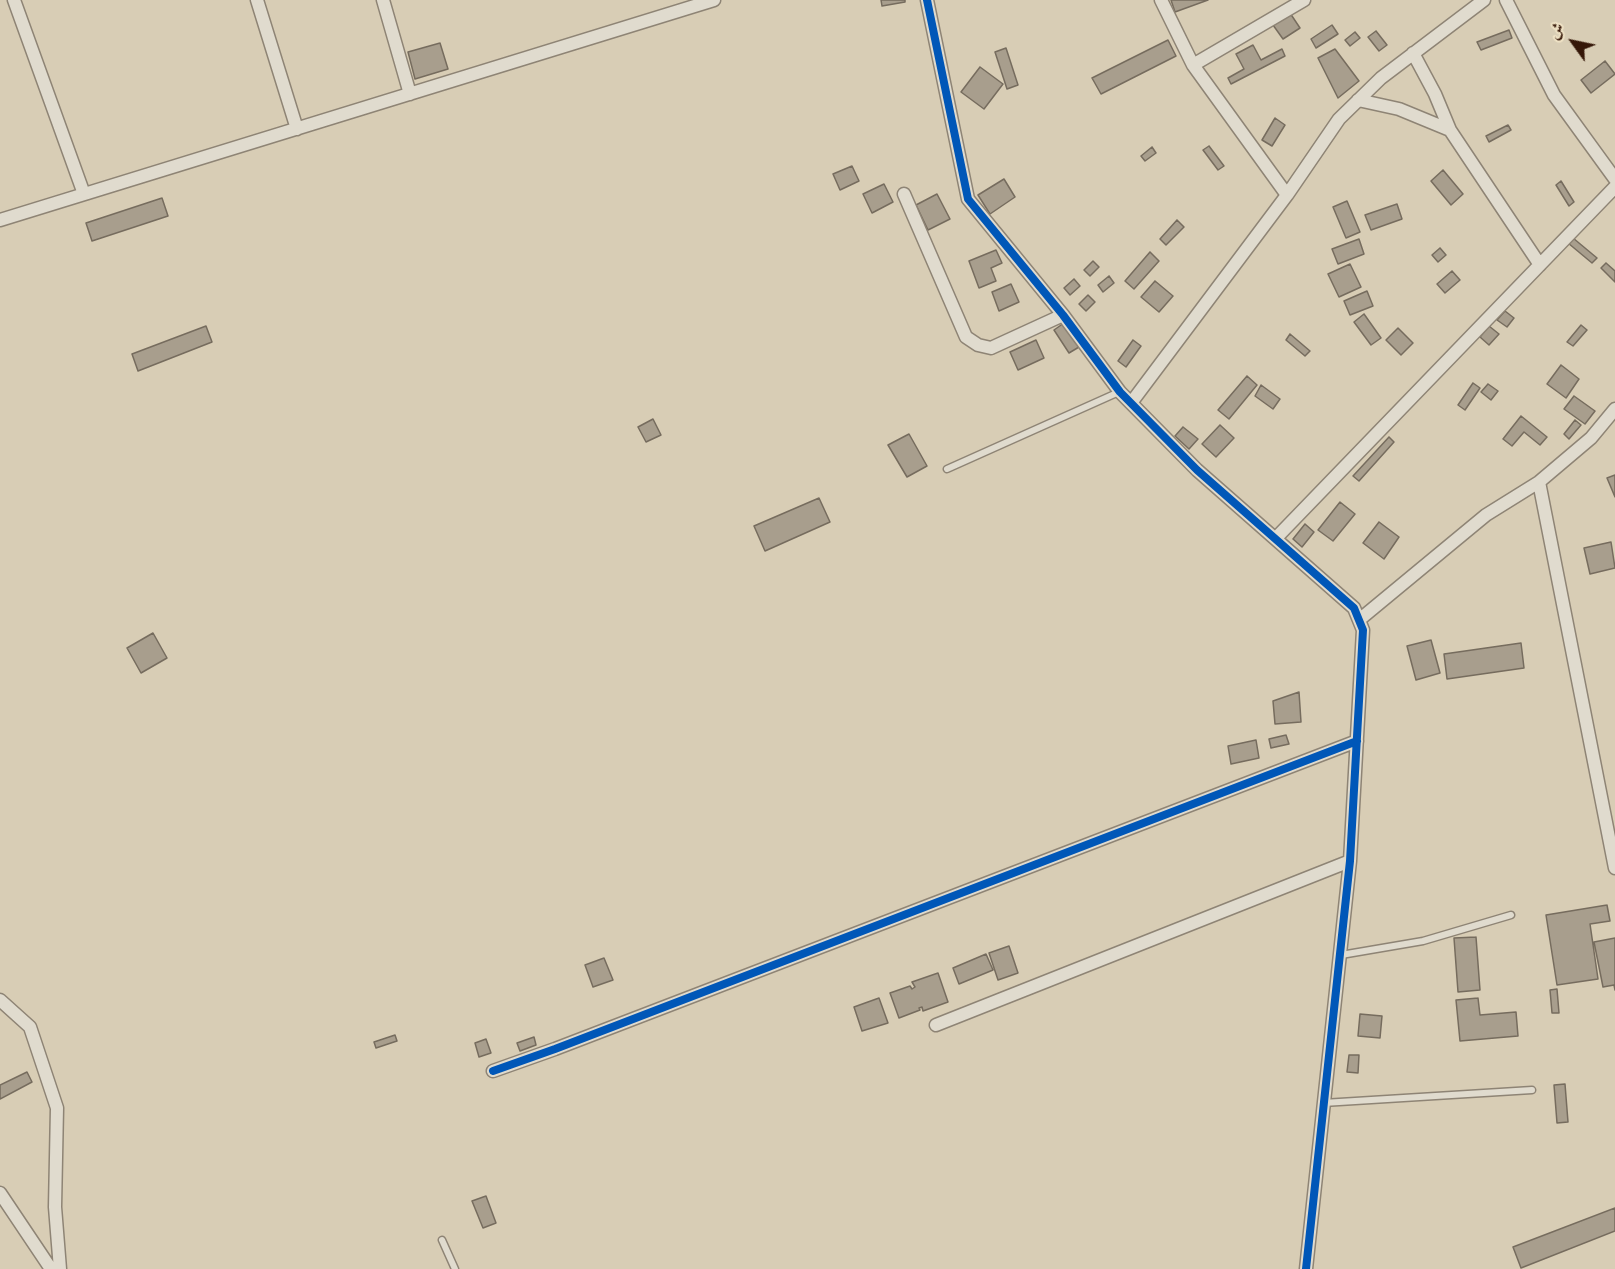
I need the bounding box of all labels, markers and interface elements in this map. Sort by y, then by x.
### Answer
north arrow [1543,12,1603,72]
text: ش [1544,19,1571,45]

